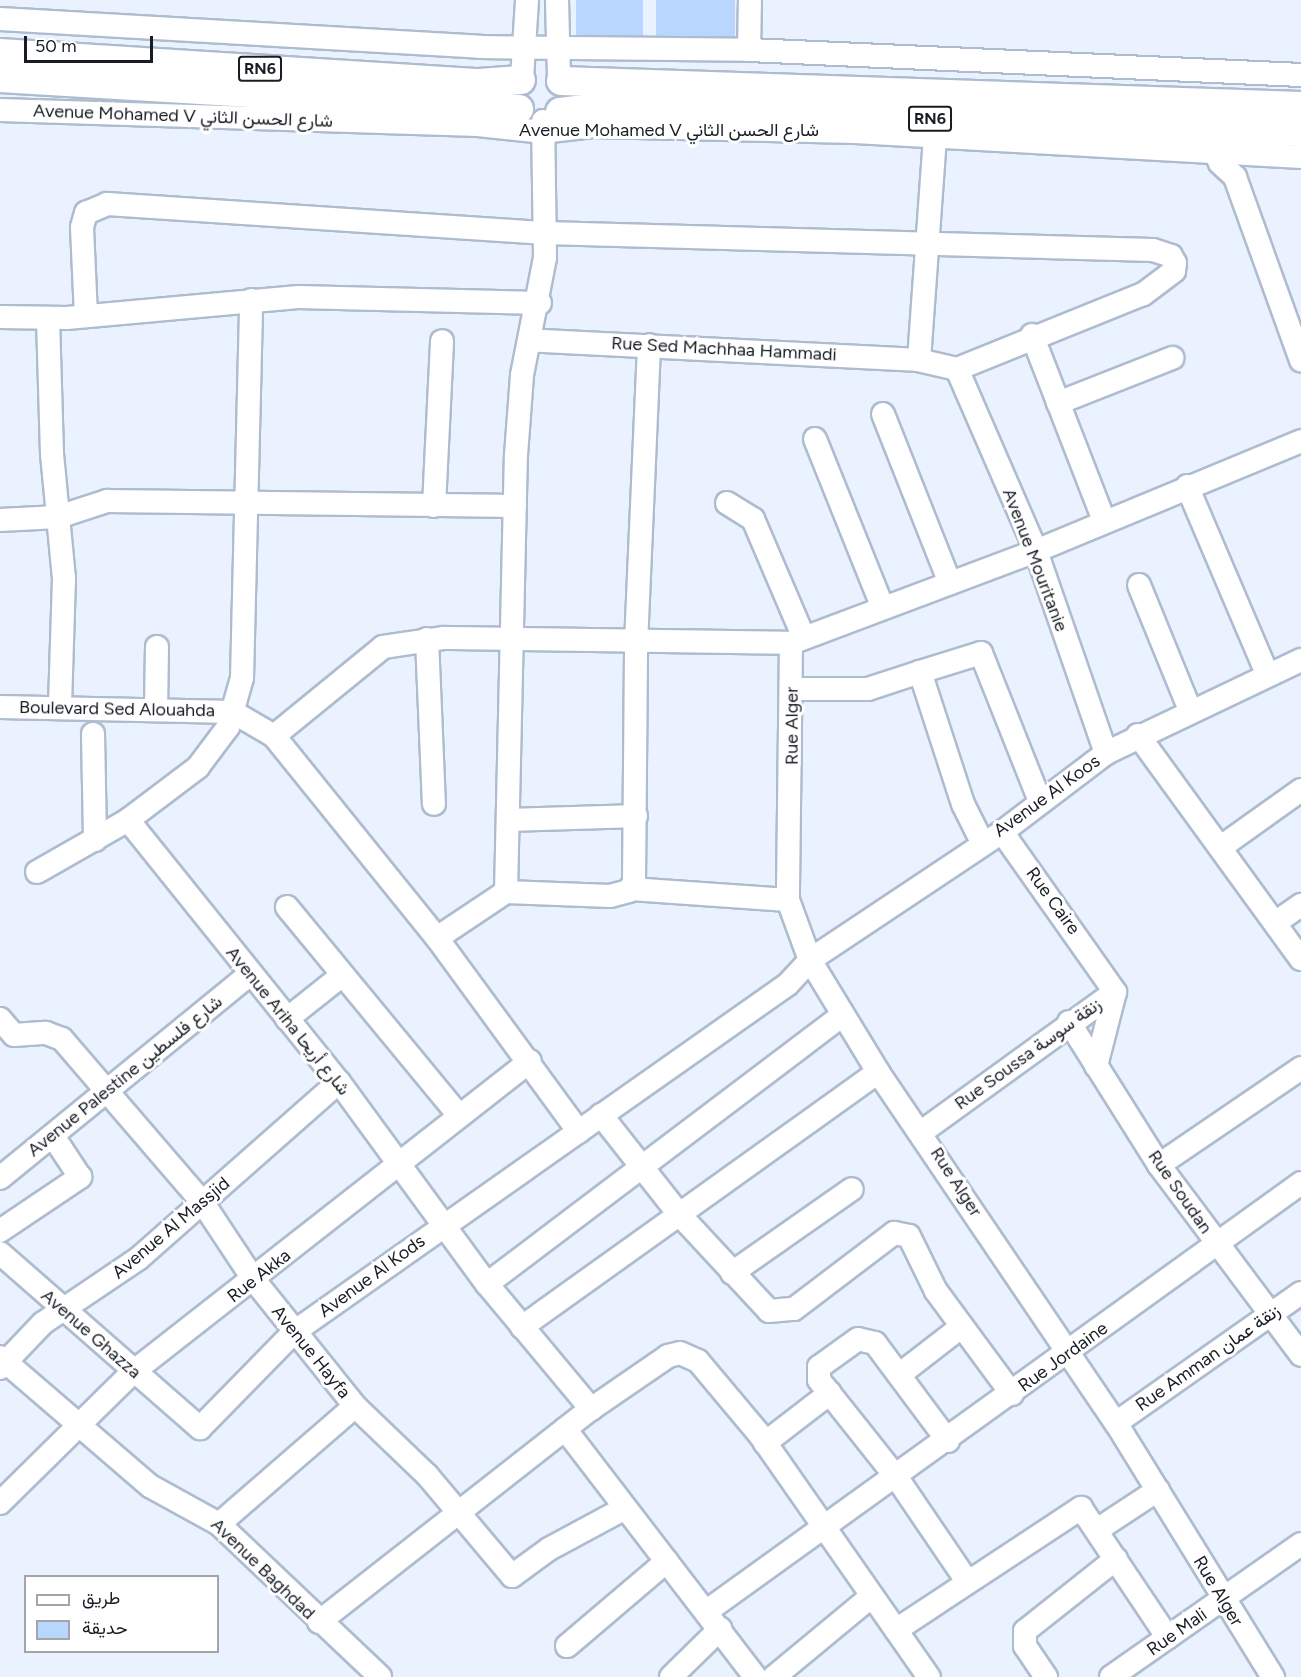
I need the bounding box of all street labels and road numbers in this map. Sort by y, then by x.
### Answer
road number: RN6 [238,56,282,82]
street label: Avenue Mohamed V شارع الحسن الثاني [33,100,333,132]
road number: RN6 [908,106,952,132]
street label: Avenue Mohamed V شارع الحسن الثاني [519,119,819,141]
street label: Rue Sed Machhaa Hammadi [611,332,837,366]
street label: Avenue Mouritanie [998,486,1072,634]
street label: Rue Alger [781,687,803,765]
street label: Boulevard Sed Alouahda [19,696,215,722]
street label: Avenue Al Koos [990,750,1104,842]
street label: Rue Caire [1021,863,1085,939]
street label: Avenue Ariha شارع أريحا [221,942,355,1100]
street label: Avenue Palestine شارع فلسطين [23,991,227,1161]
street label: Rue Soussa زنقة سوسة [950,994,1106,1114]
street label: Rue Alger [926,1143,986,1221]
street label: Rue Soudan [1143,1146,1217,1238]
street label: Avenue Al Massjid [108,1173,234,1283]
street label: Avenue Al Kods [315,1230,429,1322]
street label: Rue Akka [223,1245,295,1307]
street label: Avenue Ghazza [37,1285,145,1383]
street label: Rue Amman زنقة عمان [1132,1300,1284,1416]
street label: Avenue Hayfa [267,1301,355,1403]
street label: Rue Jordaine [1014,1317,1112,1397]
street label: Avenue Baghdad [206,1514,320,1624]
street label: Rue Alger [1189,1552,1247,1630]
street label: Rue Mali [1143,1604,1211,1660]

